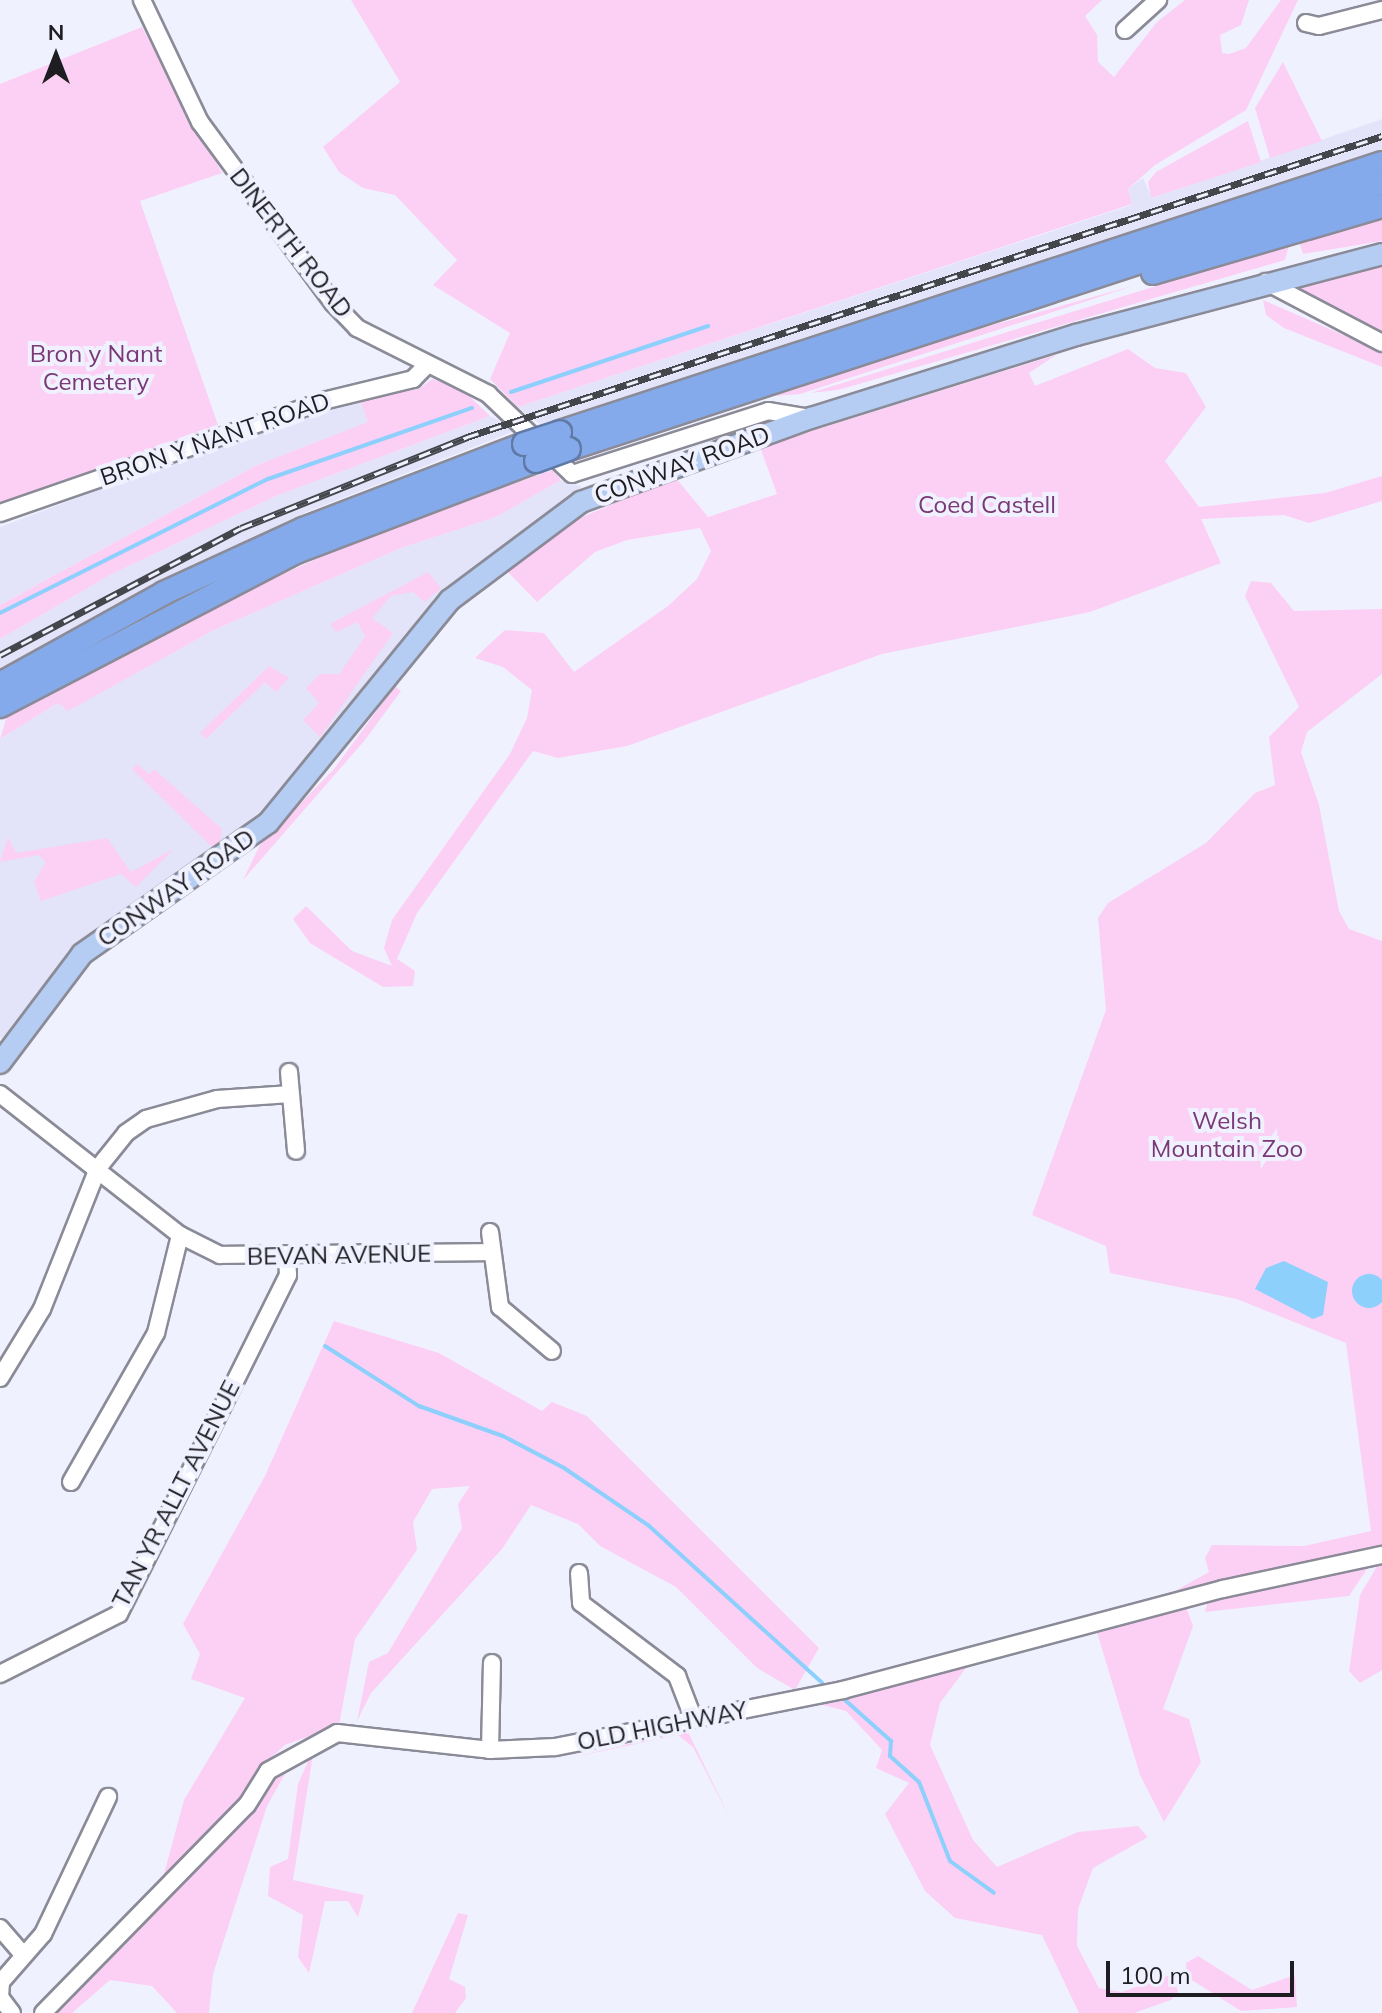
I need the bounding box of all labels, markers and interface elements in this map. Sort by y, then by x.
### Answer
north arrow [16,16,96,96]
text: N [48,18,64,46]
street label: DINERTH ROAD [224,163,358,323]
park label: Bron y Nant Cemetery [30,340,162,396]
street label: BRON Y NANT ROAD [96,386,334,492]
street label: CONWAY ROAD [590,420,774,510]
park label: Coed Castell [918,491,1056,519]
street label: CONWAY ROAD [92,823,260,953]
park label: Welsh Mountain Zoo [1151,1107,1303,1163]
street label: BEVAN AVENUE [247,1239,431,1271]
street label: TAN YR ALLT AVENUE [106,1376,246,1612]
street label: OLD HIGHWAY [575,1695,749,1757]
scale bar [1110,1945,1298,1995]
text: 100 m [1120,1960,1191,1990]

